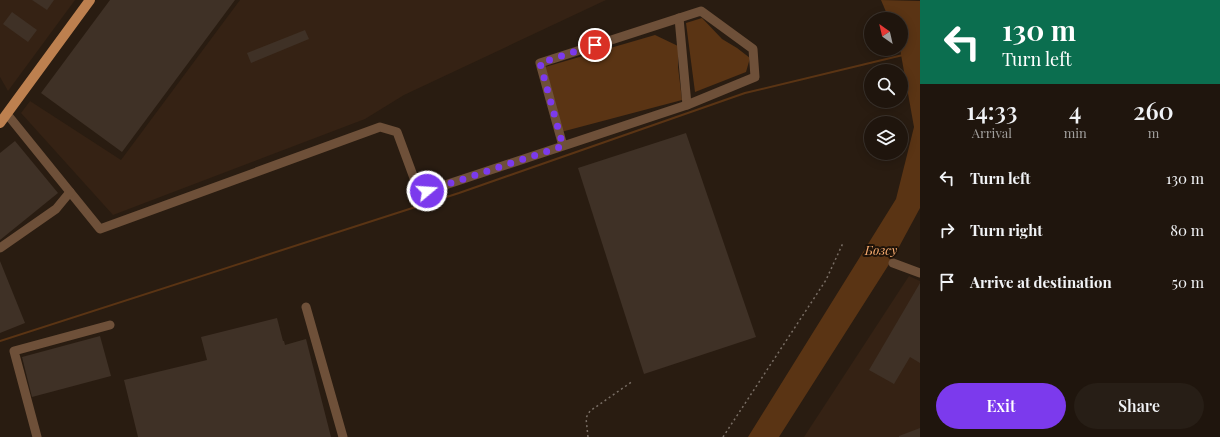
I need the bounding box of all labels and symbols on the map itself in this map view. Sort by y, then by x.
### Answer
north arrow [864,12,908,56]
pin [578,28,612,62]
position arrow [406,170,448,212]
water label: Бозсу [864,241,897,258]

